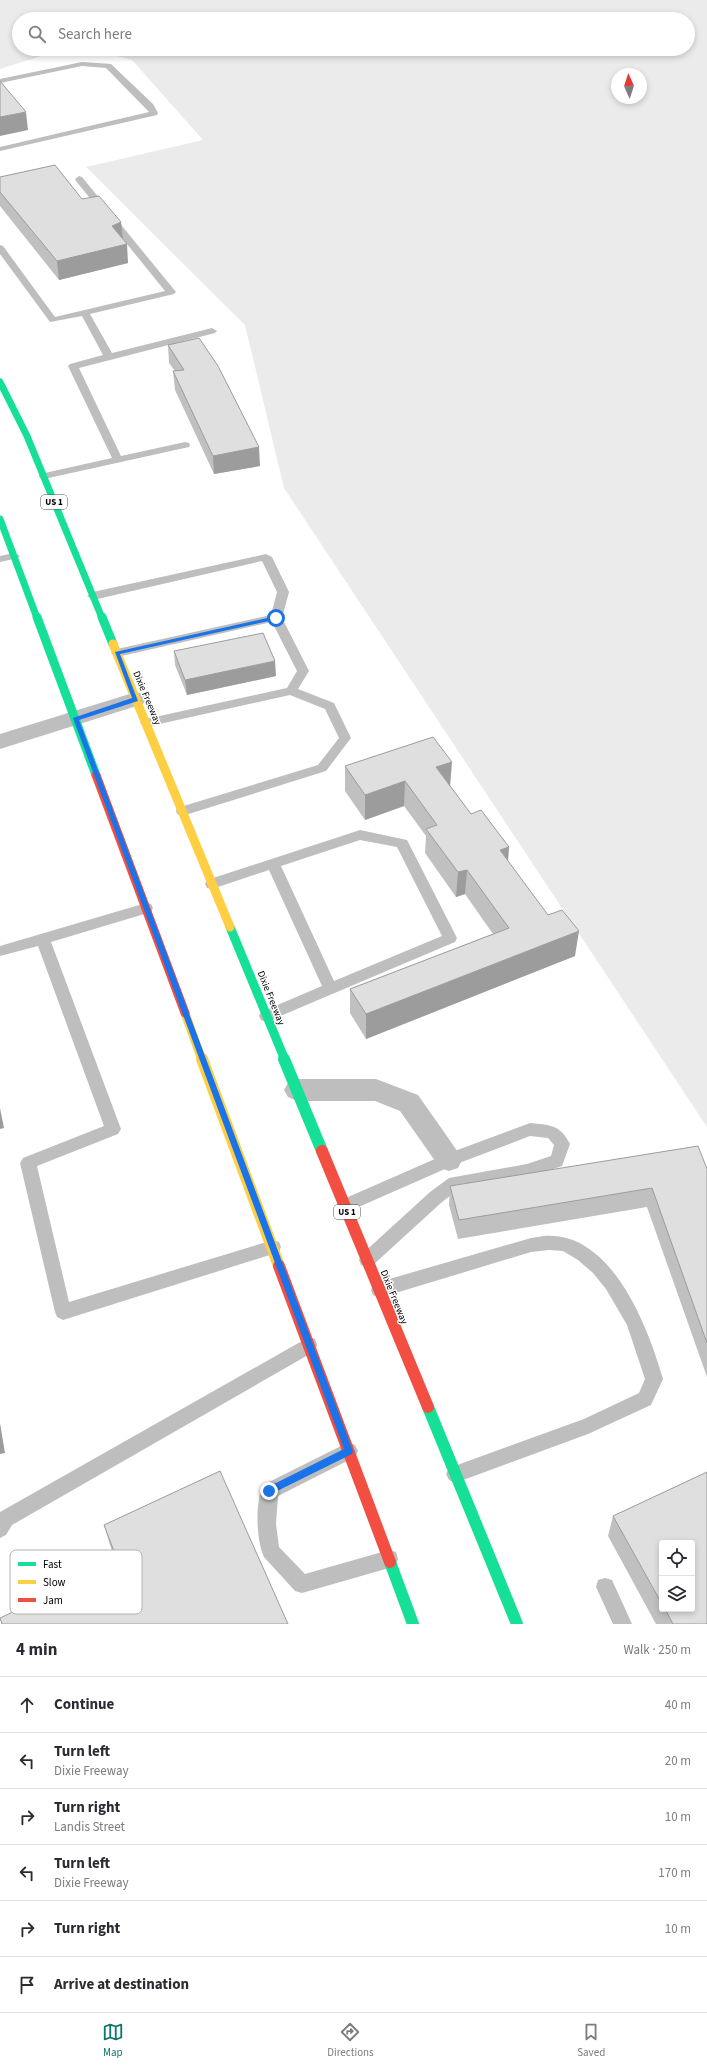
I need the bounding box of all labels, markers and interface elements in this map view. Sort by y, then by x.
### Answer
search box [12,12,695,56]
icon: search [26,23,48,45]
text: Search here [58,24,132,45]
north arrow [611,68,647,104]
road number: US 1 [41,495,67,509]
route start [267,609,285,627]
street label: Dixie Freeway [129,669,165,727]
street label: Dixie Freeway [254,969,288,1028]
road number: US 1 [334,1205,360,1219]
street label: Dixie Freeway [377,1268,411,1327]
route end [260,1482,278,1500]
map controls [659,1540,695,1612]
button: locate [659,1540,695,1576]
legend [10,1550,142,1614]
text: Fast [43,1557,62,1572]
text: Slow [43,1575,66,1590]
button: layers [659,1576,695,1612]
text: Jam [43,1593,63,1608]
text: 4 min [16,1638,57,1662]
text: Walk · 250 m [623,1641,691,1659]
icon: ahead [16,1694,38,1716]
text: Continue [54,1694,114,1715]
text: 40 m [665,1696,691,1714]
text: Turn left [54,1741,110,1762]
icon: left [16,1750,38,1772]
text: 20 m [665,1752,691,1770]
text: Dixie Freeway [54,1762,129,1780]
text: Turn right [54,1797,120,1818]
icon: right [16,1806,38,1828]
text: 10 m [665,1808,691,1826]
text: Landis Street [54,1818,125,1836]
text: Turn left [54,1853,110,1874]
icon: left [16,1862,38,1884]
text: 170 m [658,1864,691,1882]
text: Dixie Freeway [54,1874,129,1892]
icon: right [16,1918,38,1940]
text: Turn right [54,1918,120,1939]
text: 10 m [665,1920,691,1938]
icon: arrive [16,1974,38,1996]
text: Arrive at destination [54,1974,189,1995]
tab: Map [102,2021,124,2060]
tab: Directions [327,2021,374,2060]
tab: Saved [577,2021,605,2060]

